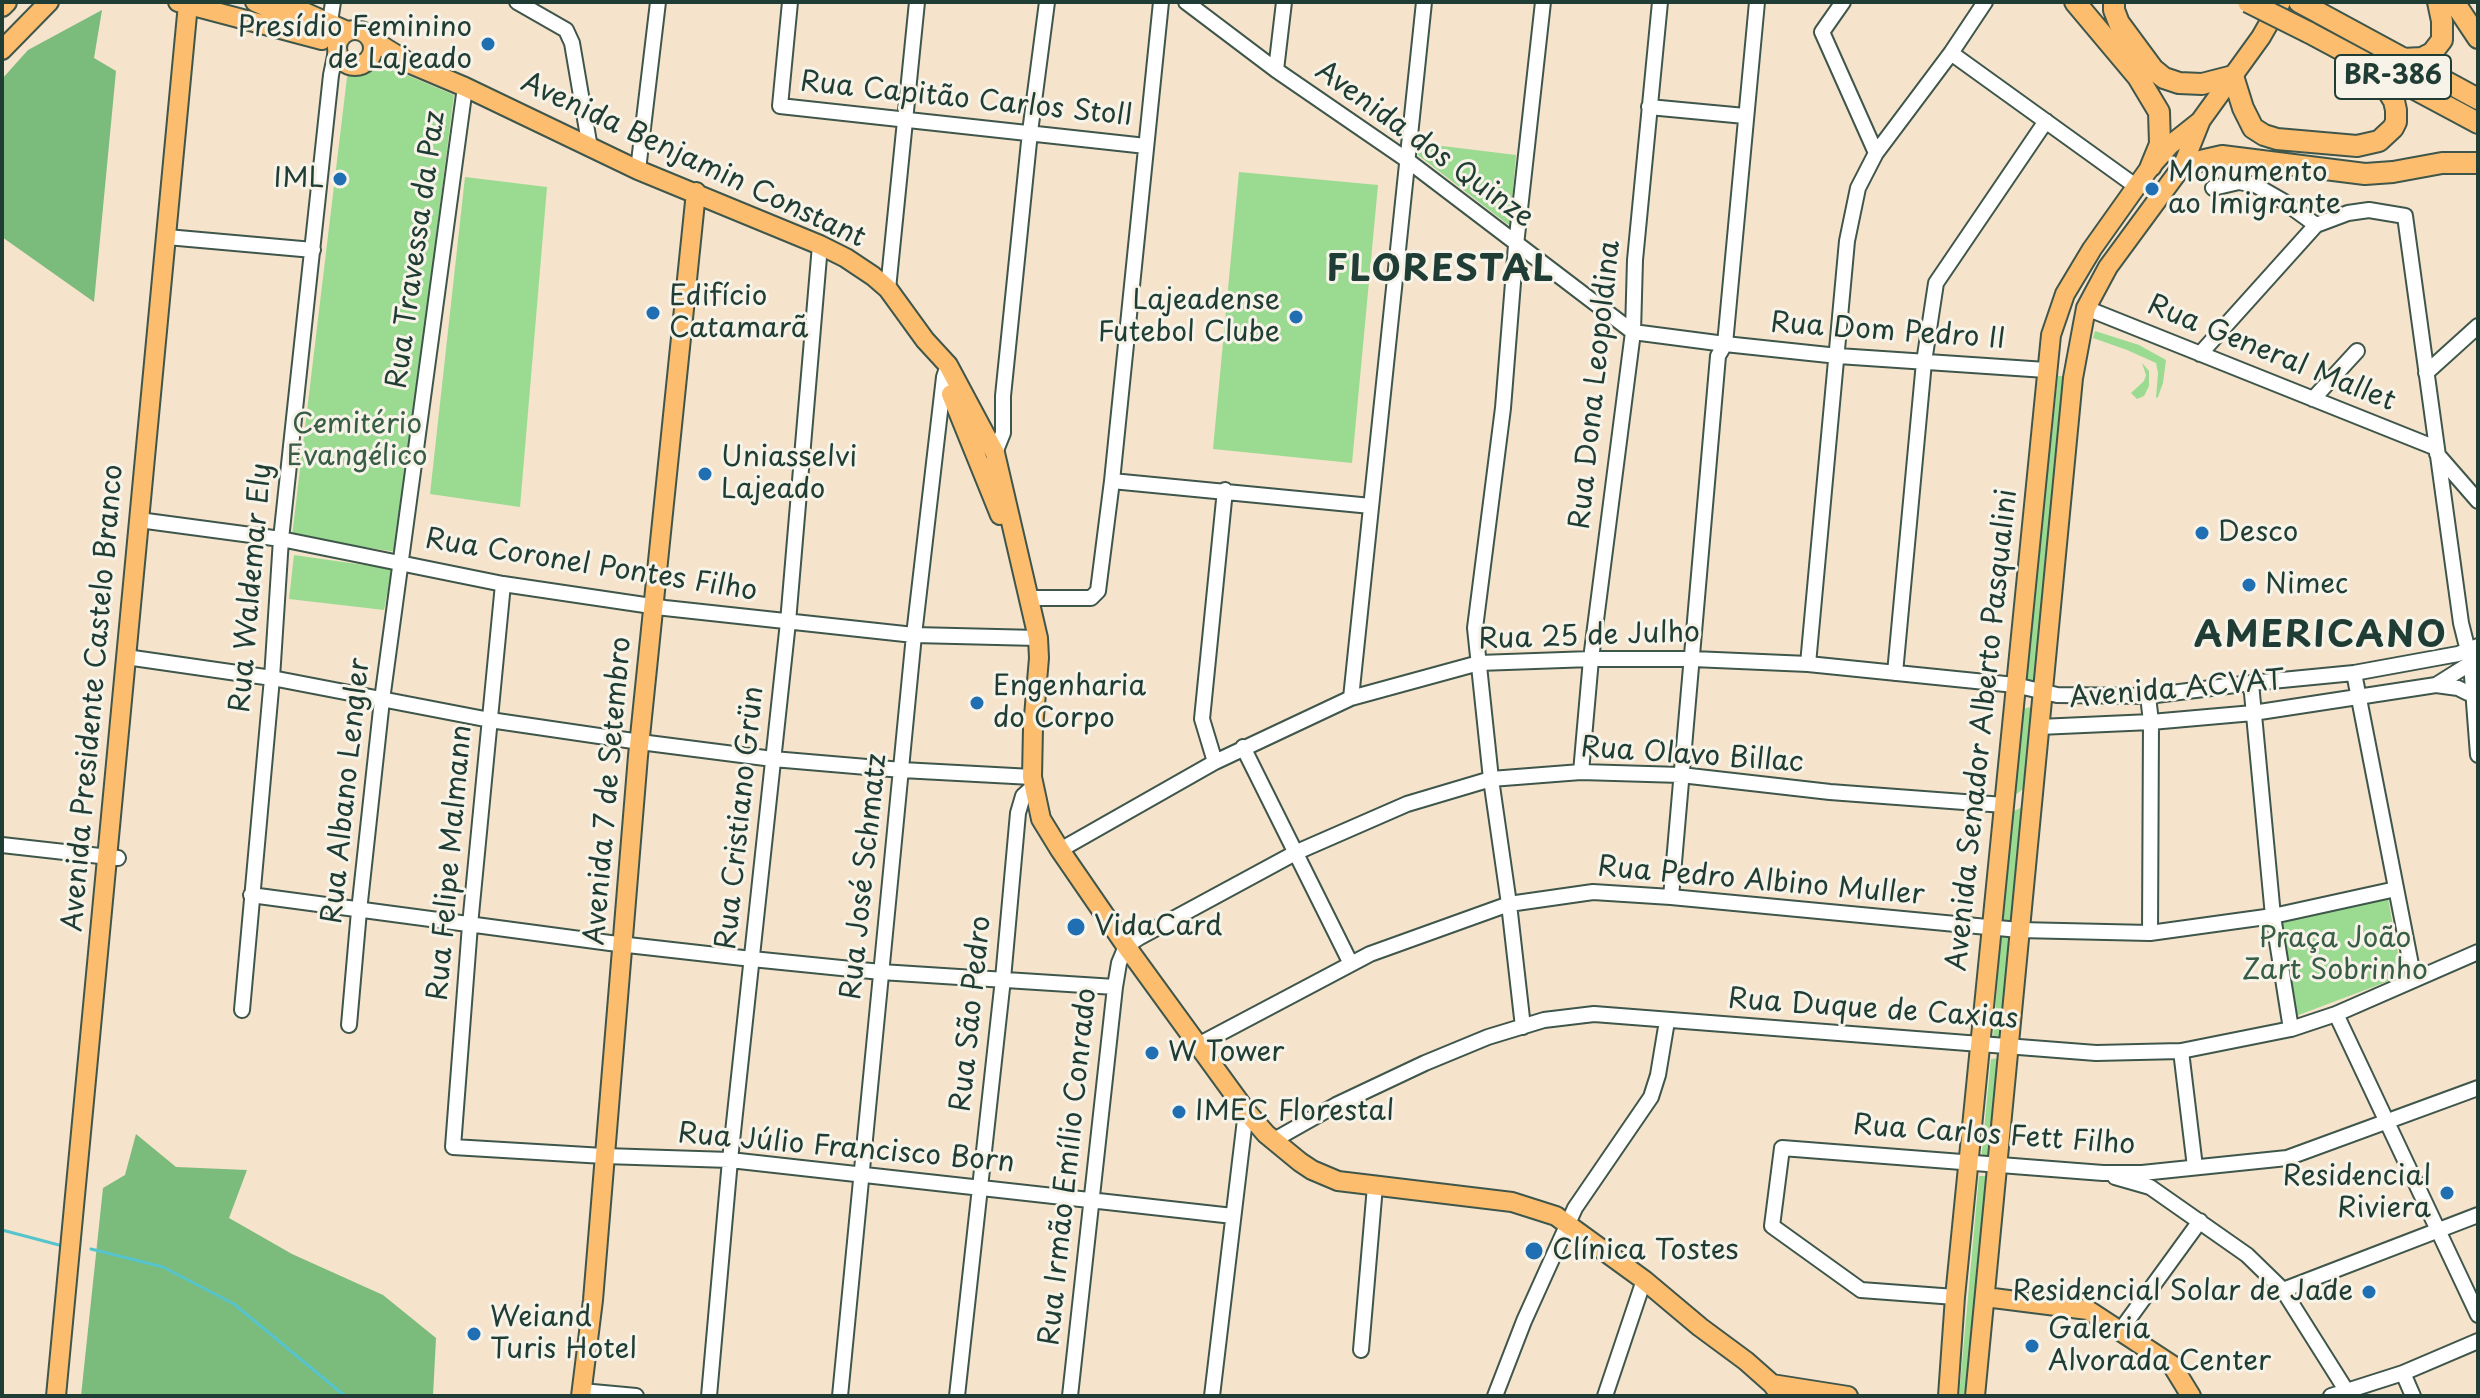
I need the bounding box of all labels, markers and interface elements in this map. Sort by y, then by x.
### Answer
place label: Presídio Feminino de Lajeado [238,11,472,77]
marker: Presídio Feminino de Lajeado [479,35,497,53]
street label: Avenida dos Quinze [1308,55,1540,235]
road number: BR-386 [2335,55,2451,99]
street label: Avenida Benjamin Constant [515,66,871,256]
street label: Rua Capitão Carlos Stoll [798,66,1134,134]
street label: Rua Travessa da Paz [381,109,453,391]
place label: Monumento ao Imigrante [2168,156,2341,222]
place label: IML [273,162,324,196]
marker: IML [331,170,349,188]
marker: Monumento ao Imigrante [2143,180,2161,198]
street label: Rua Dona Leopoldina [1564,239,1628,531]
district label: FLORESTAL [1328,249,1554,293]
place label: Edifício Catamarã [669,280,808,346]
place label: Lajeadense Futebol Clube [1098,284,1280,350]
street label: Rua General Mallet [2142,289,2400,419]
marker: Edifício Catamarã [644,304,662,322]
street label: Rua Dom Pedro II [1769,307,2007,357]
marker: Lajeadense Futebol Clube [1287,308,1305,326]
park label: Cemitério Evangélico [287,408,427,474]
place label: Uniasselvi Lajeado [721,441,857,507]
street label: Rua Waldemar Ely [224,462,280,714]
street label: Avenida Presidente Castelo Branco [57,463,131,933]
marker: Uniasselvi Lajeado [696,465,714,483]
street label: Avenida Senador Alberto Pasqualini [1941,487,2025,973]
place label: Desco [2218,516,2298,550]
street label: Rua Coronel Pontes Filho [423,523,759,609]
marker: Desco [2193,524,2211,542]
place label: Nimec [2265,568,2348,602]
marker: Nimec [2240,576,2258,594]
district label: AMERICANO [2196,615,2446,659]
street label: Rua 25 de Julho [1478,616,1700,658]
street label: Avenida 7 de Setembro [579,635,639,947]
street label: Rua Albano Lengler [316,656,378,926]
street label: Avenida ACVAT [2068,664,2286,716]
place label: Engenharia do Corpo [993,670,1146,736]
street label: Rua Cristiano Grün [710,685,772,951]
marker: Engenharia do Corpo [968,694,986,712]
street label: Rua Felipe Malmann [422,724,480,1002]
street label: Rua Olavo Billac [1579,731,1805,781]
street label: Rua José Schmatz [835,752,895,1002]
street label: Rua Pedro Albino Muller [1596,851,1926,913]
place label: VidaCard [1094,910,1222,944]
street label: Rua São Pedro [945,914,999,1114]
marker: VidaCard [1065,916,1087,938]
park label: Praça João Zart Sobrinho [2242,922,2428,988]
street label: Rua Duque de Caxias [1727,983,2019,1037]
street label: Rua Irmão Emílio Conrado [1034,987,1104,1347]
place label: W Tower [1168,1036,1284,1070]
marker: W Tower [1143,1044,1161,1062]
place label: IMEC Florestal [1195,1095,1394,1129]
marker: IMEC Florestal [1170,1103,1188,1121]
street label: Rua Carlos Fett Filho [1852,1109,2136,1163]
street label: Rua Júlio Francisco Born [676,1118,1016,1180]
place label: Residencial Riviera [2283,1160,2431,1226]
marker: Residencial Riviera [2438,1184,2456,1202]
place label: Clínica Tostes [1552,1234,1738,1268]
marker: Clínica Tostes [1523,1240,1545,1262]
place label: Residencial Solar de Jade [2012,1275,2353,1309]
marker: Residencial Solar de Jade [2360,1283,2378,1301]
place label: Weiand Turis Hotel [490,1301,637,1367]
place label: Galeria Alvorada Center [2048,1313,2271,1379]
marker: Weiand Turis Hotel [465,1325,483,1343]
marker: Galeria Alvorada Center [2023,1337,2041,1355]

